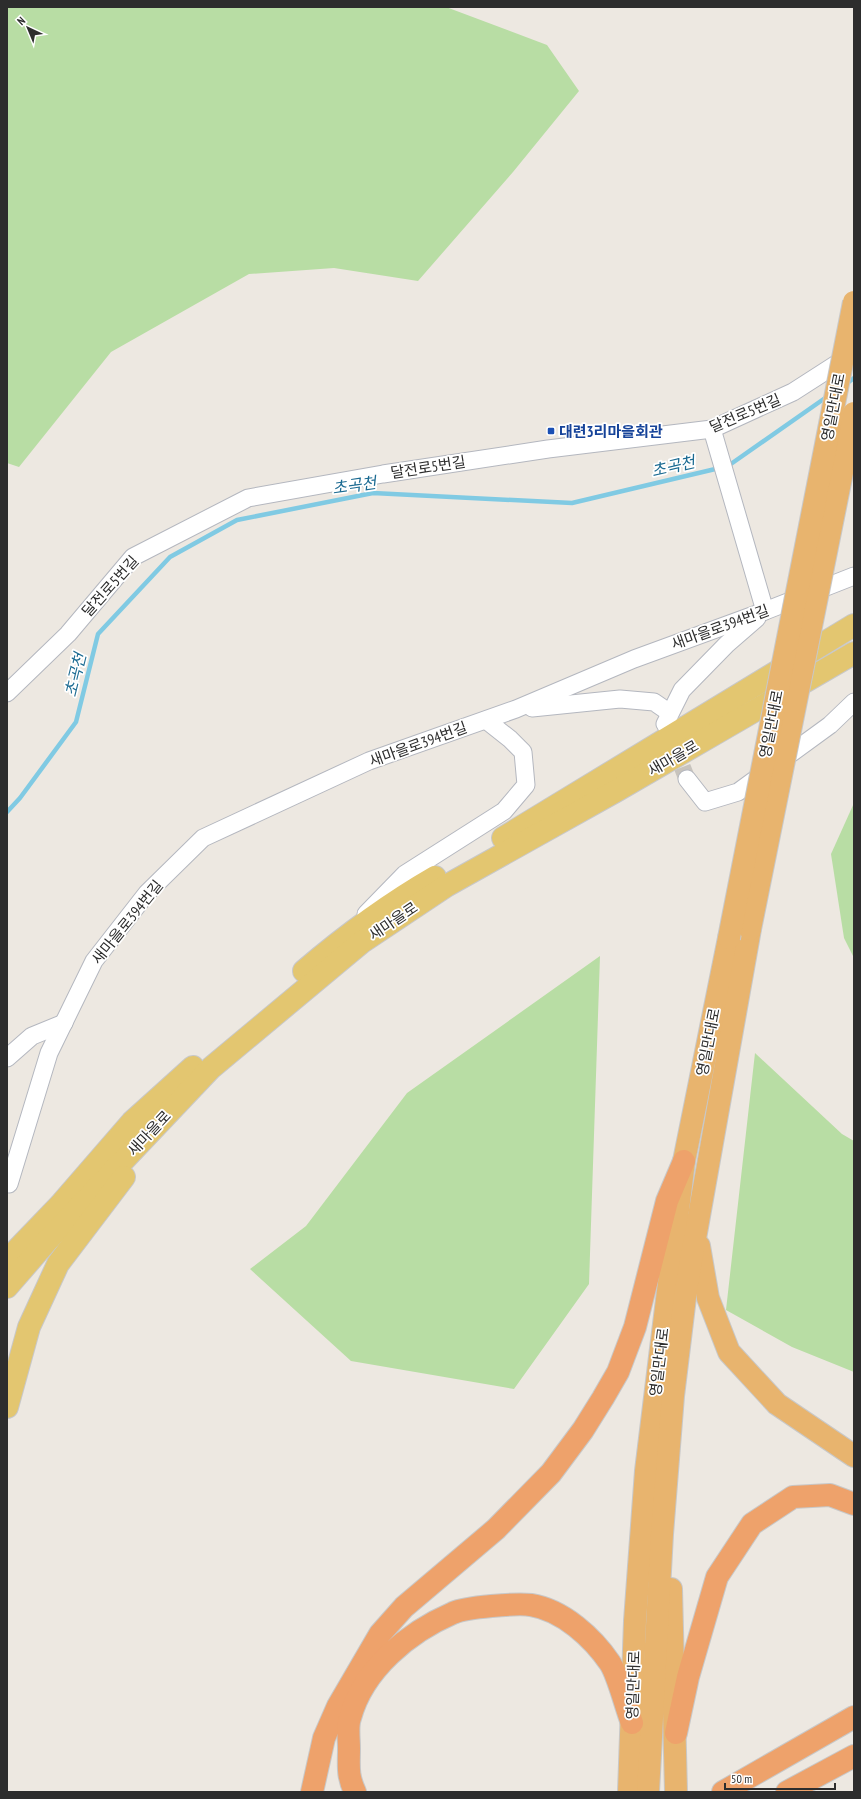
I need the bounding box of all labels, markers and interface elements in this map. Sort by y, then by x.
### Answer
north arrow [8,8,48,48]
text: N [14,14,28,28]
street label: 영일만대로 [817,371,849,443]
street label: 달전로5번길 [706,389,784,437]
place label: 대련3리마을회관 [559,422,663,441]
marker: 대련3리마을회관 [546,426,556,436]
water label: 초곡천 [649,451,699,481]
street label: 달전로5번길 [389,452,467,482]
water label: 초곡천 [331,472,380,498]
street label: 달전로5번길 [78,551,142,621]
street label: 새마을로394번길 [668,600,772,654]
water label: 초곡천 [60,649,91,699]
street label: 영일만대로 [755,688,787,760]
street label: 새마을로394번길 [366,717,470,771]
street label: 새마을로 [644,736,702,780]
street label: 새마을로394번길 [87,876,167,968]
street label: 새마을로 [365,898,421,944]
street label: 영일만대로 [692,1006,724,1078]
street label: 새마을로 [123,1106,175,1160]
street label: 영일만대로 [645,1327,673,1397]
street label: 영일만대로 [622,1650,644,1720]
scale bar [725,1765,835,1791]
text: 50 m [731,1771,752,1786]

